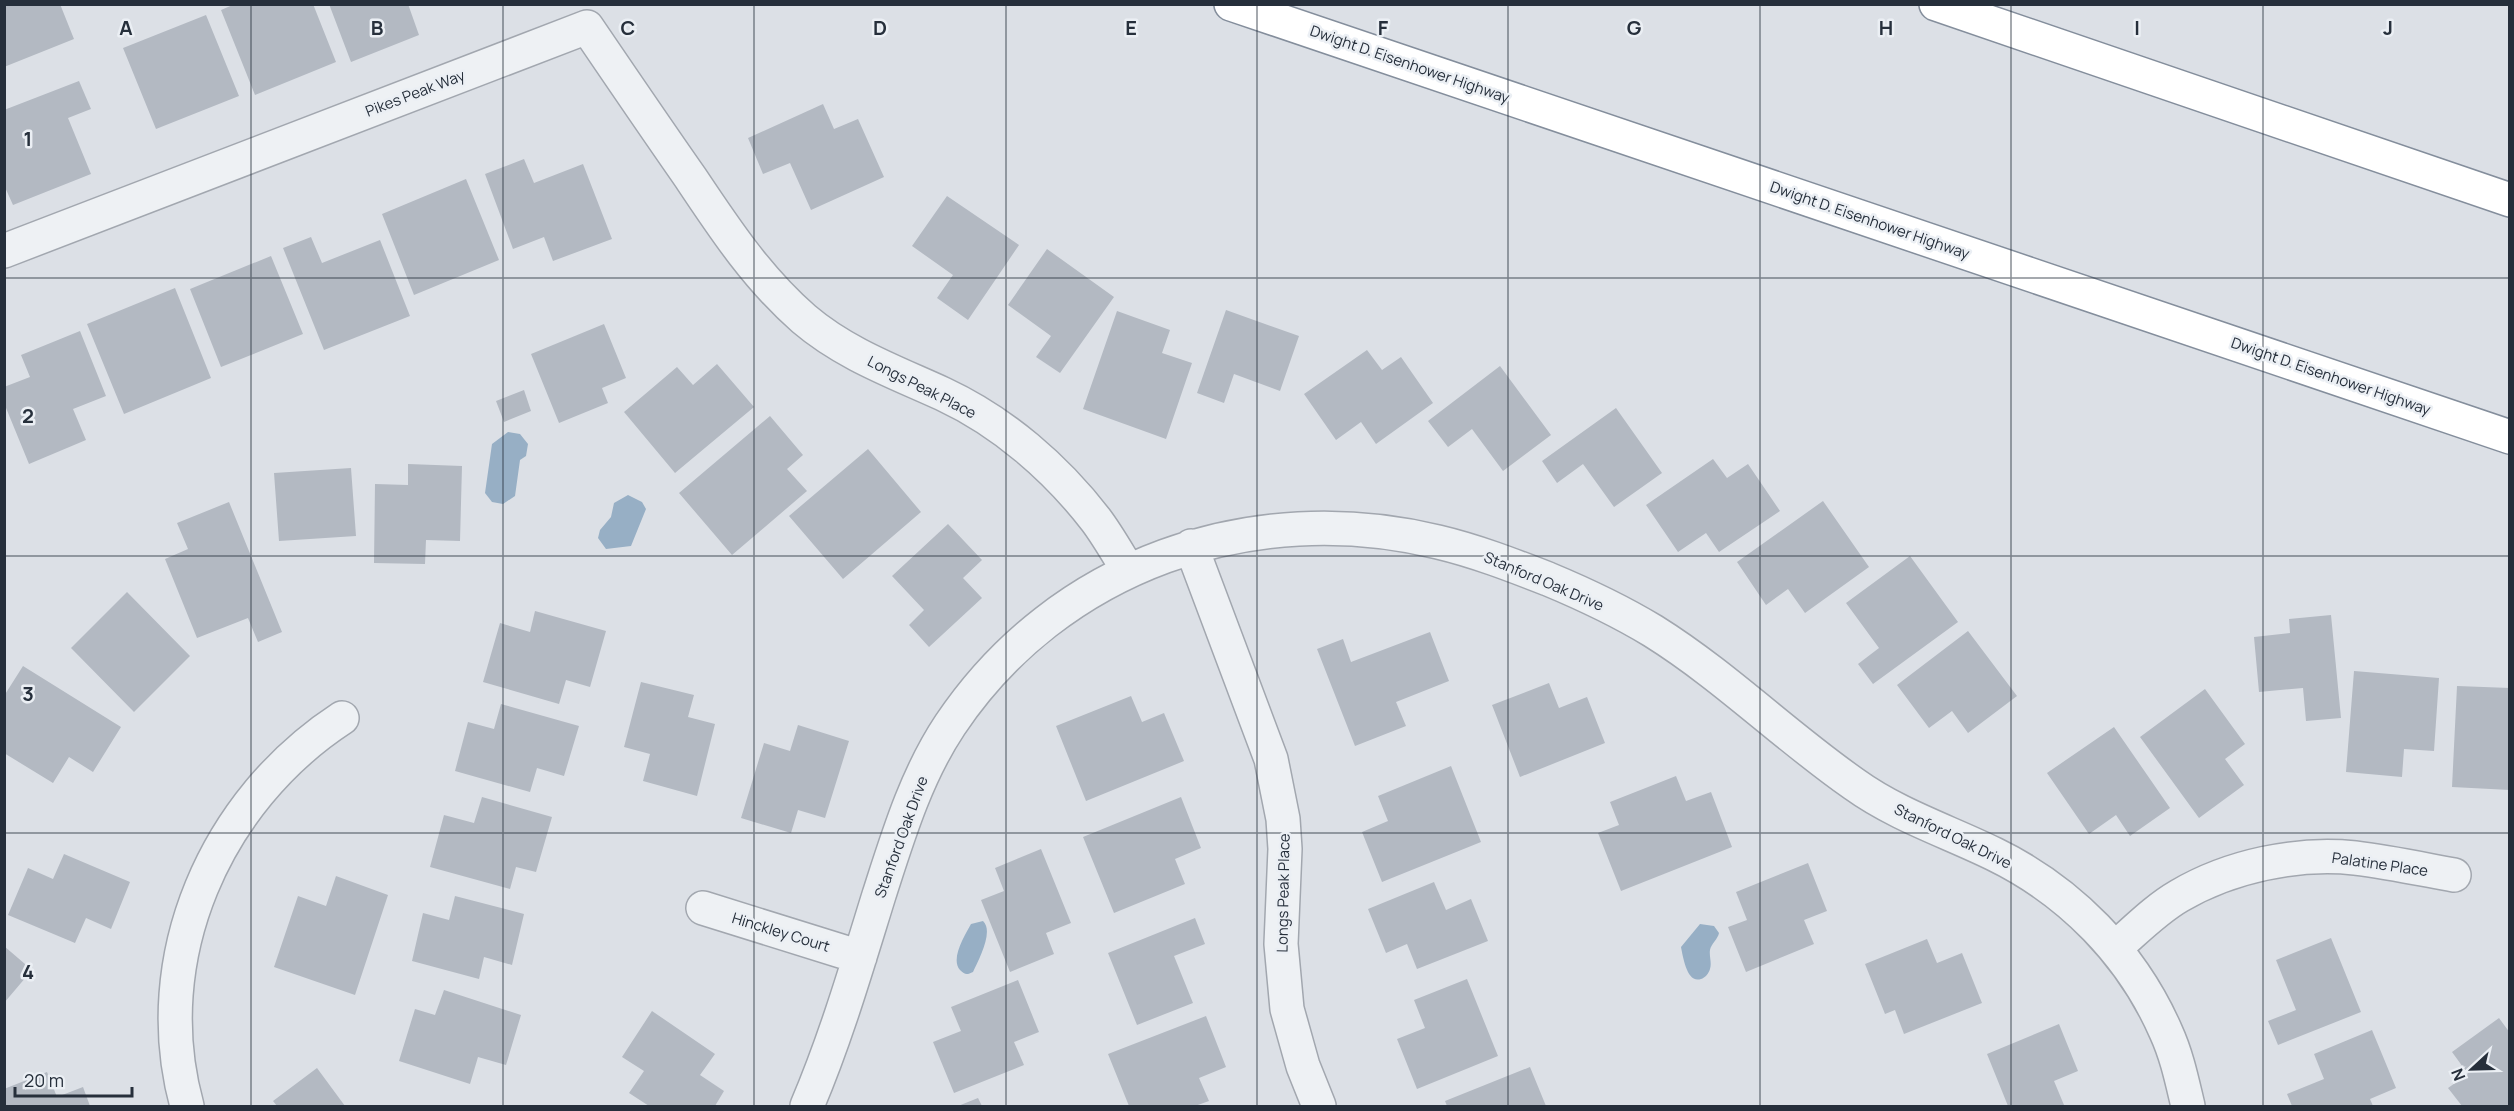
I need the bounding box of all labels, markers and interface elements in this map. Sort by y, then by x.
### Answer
text: A [119,14,133,41]
text: B [371,14,384,41]
text: C [621,14,635,41]
text: D [873,14,887,41]
text: E [1125,14,1137,41]
text: F [1378,14,1389,41]
text: G [1627,14,1642,41]
text: H [1879,14,1893,41]
text: I [2134,14,2140,41]
text: J [2383,14,2393,41]
street label: Dwight D. Eisenhower Highway [1307,20,1513,108]
street label: Pikes Peak Way [362,64,468,122]
text: 1 [24,125,32,152]
street label: Dwight D. Eisenhower Highway [1767,176,1973,264]
street label: Dwight D. Eisenhower Highway [2228,332,2434,420]
street label: Longs Peak Place [864,351,980,424]
text: 2 [22,402,34,429]
street label: Stanford Oak Drive [1481,546,1607,616]
text: 3 [22,680,34,707]
street label: Stanford Oak Drive [869,773,933,901]
street label: Stanford Oak Drive [1891,798,2015,874]
street label: Longs Peak Place [1271,833,1295,953]
street label: Palatine Place [2331,847,2430,881]
street label: Hinckley Court [729,907,833,957]
text: 4 [22,958,34,985]
north arrow [2442,1039,2502,1099]
scale bar [15,1060,132,1098]
text: N [2446,1065,2470,1084]
text: 20 m [24,1068,64,1092]

